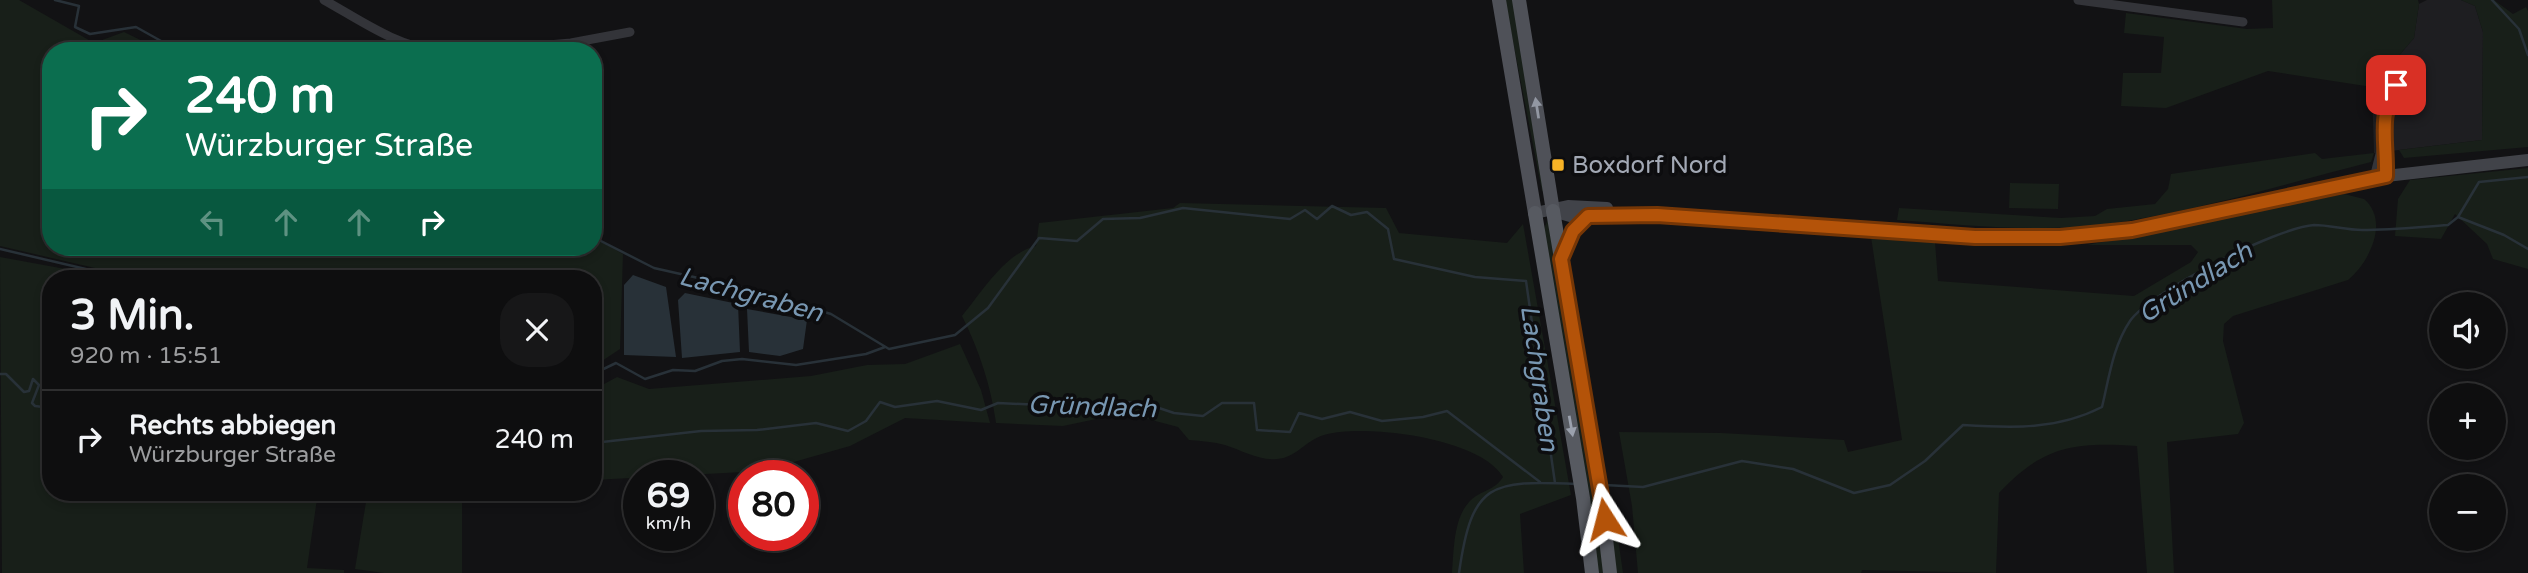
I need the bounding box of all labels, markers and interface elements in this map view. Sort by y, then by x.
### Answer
pin [2366,55,2426,115]
icon: arrive [2377,66,2415,104]
text: 240 m [185,67,335,126]
icon: right [70,70,161,161]
one-way arrow [1531,97,1542,119]
text: Würzburger Straße [185,127,473,165]
place label: Boxdorf Nord [1572,151,1727,180]
marker: Boxdorf Nord [1550,157,1566,173]
icon: left [194,203,232,241]
icon: ahead [267,203,305,241]
icon: ahead [340,203,378,241]
icon: right [413,203,451,241]
water label: Gründlach [2133,235,2259,330]
water label: Lachgraben [676,260,827,329]
text: 3 Min. [70,290,194,341]
map controls [2429,292,2506,551]
button: sound [2429,292,2506,369]
button: close [500,293,574,367]
water label: Lachgraben [1514,303,1565,454]
text: 920 m · 15:51 [70,342,222,370]
button: + [2429,383,2506,460]
water label: Gründlach [1027,389,1158,424]
text: Rechts abbiegen [129,410,336,441]
one-way arrow [1566,415,1577,437]
icon: right [70,420,108,458]
text: 240 m [494,424,574,455]
text: Würzburger Straße [129,441,336,469]
speed limit sign: 80 [728,460,819,551]
button: − [2429,474,2506,551]
text: 69 [647,475,690,517]
position arrow [1568,482,1642,556]
text: km/h [646,512,691,534]

